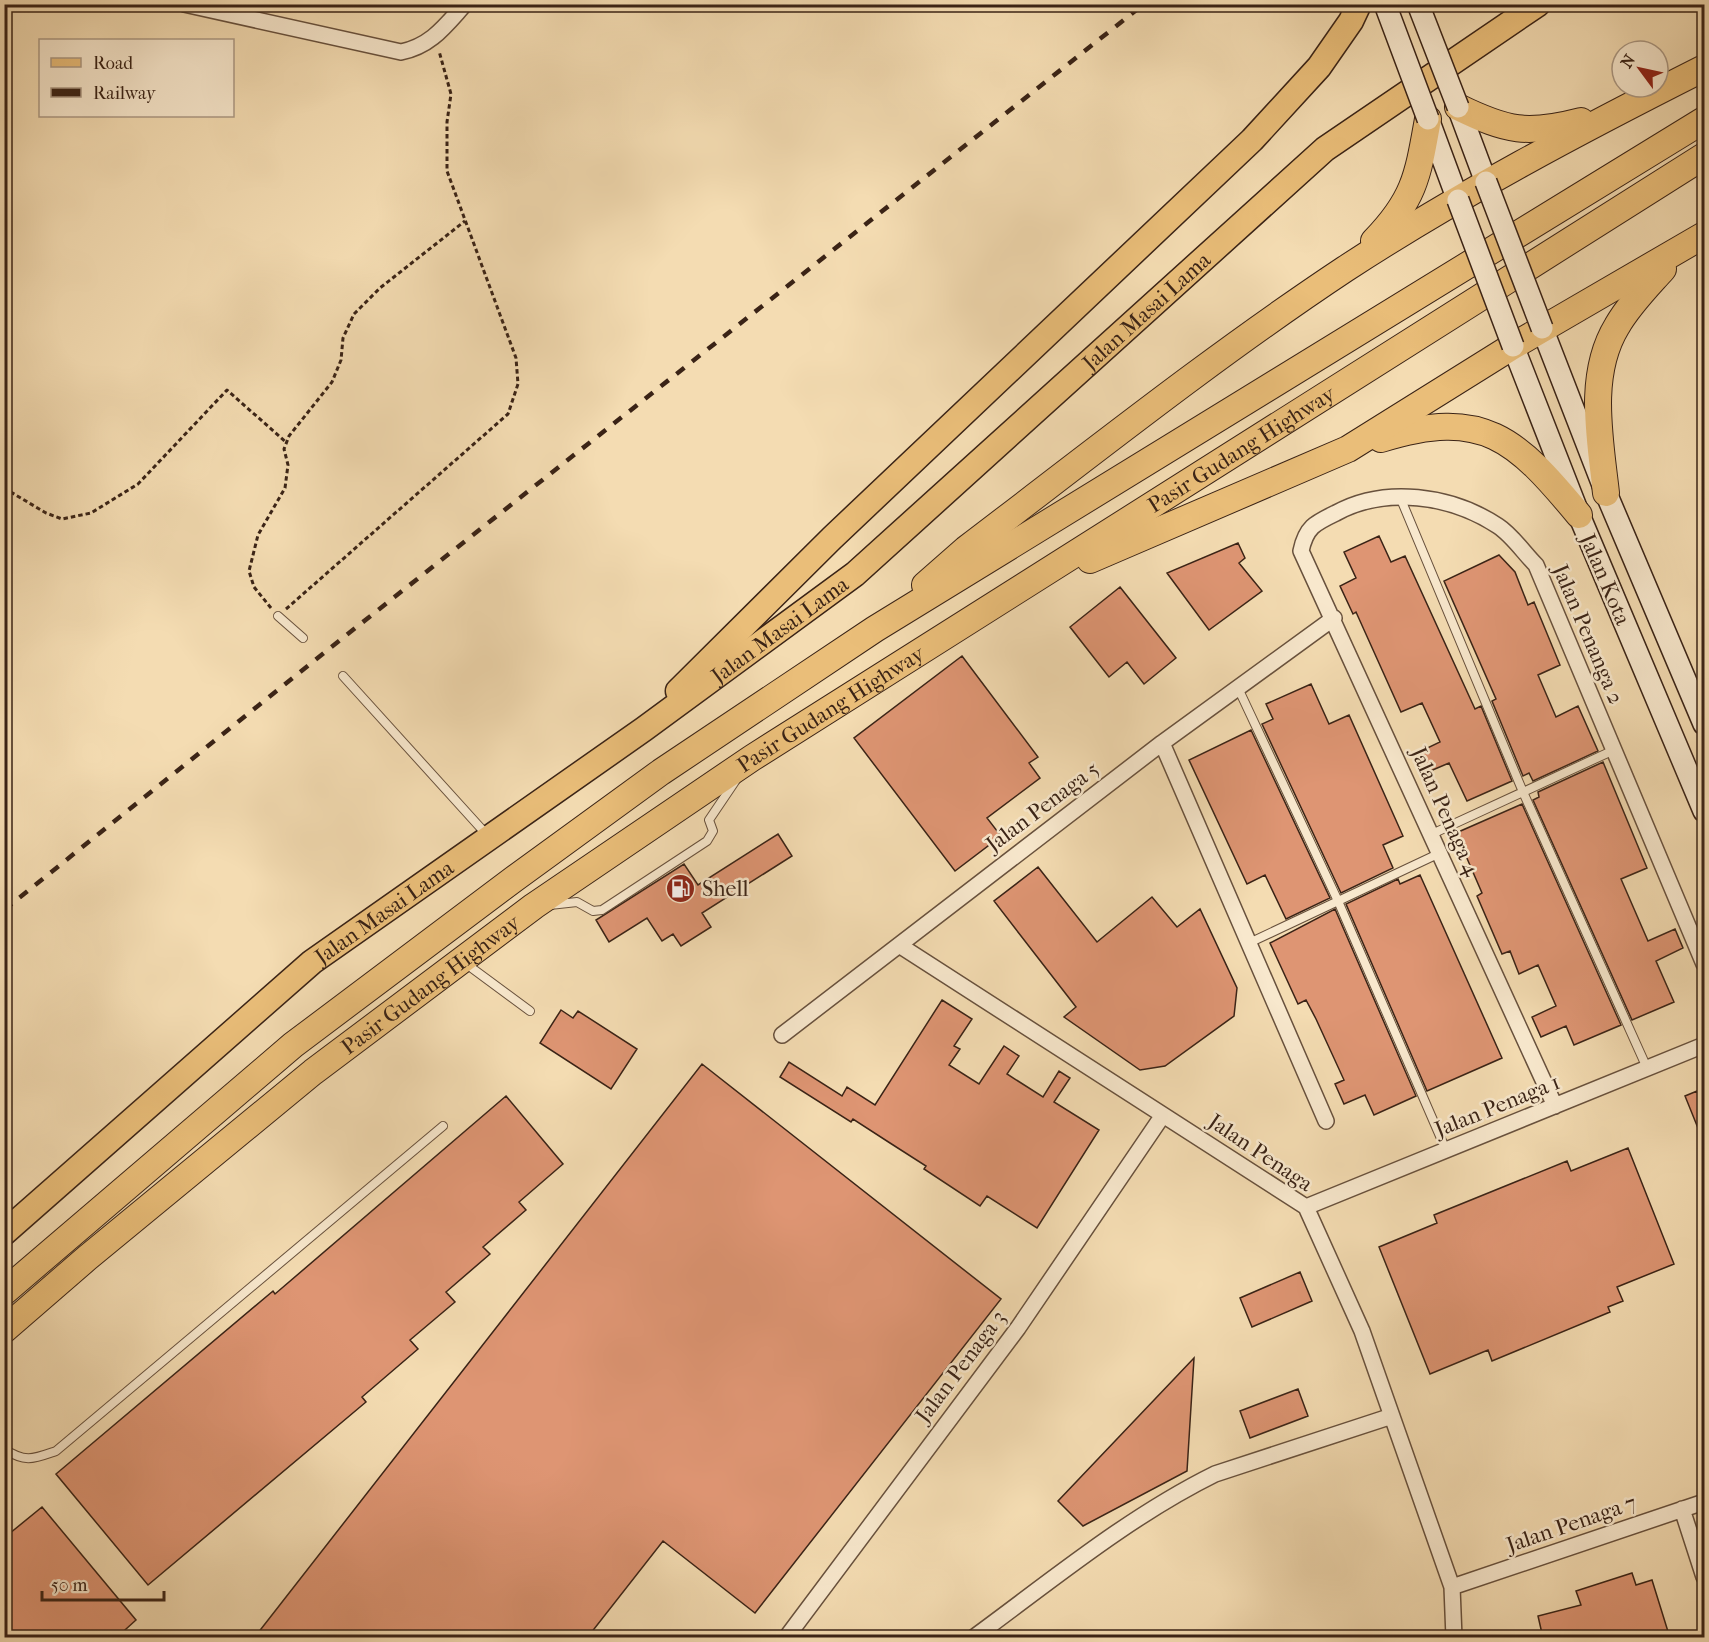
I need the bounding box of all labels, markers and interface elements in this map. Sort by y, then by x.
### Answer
legend [39,39,234,117]
north arrow [1610,39,1670,99]
text: N [1617,50,1640,71]
text: Road [93,53,133,74]
text: Railway [93,83,157,104]
street label: Jalan Masai Lama [1076,247,1217,377]
street label: Pasir Gudang Highway [1143,380,1341,518]
street label: Jalan Kota [1573,528,1636,630]
street label: Jalan Penanga 2 [1546,559,1629,708]
street label: Jalan Masai Lama [705,571,854,690]
street label: Pasir Gudang Highway [732,640,930,778]
street label: Jalan Penaga 4 [1404,741,1485,881]
street label: Jalan Penaga 5 [979,756,1104,859]
street label: Jalan Masai Lama [308,854,460,971]
fuel station icon: Shell [665,872,697,904]
place label: Shell [702,876,749,902]
street label: Pasir Gudang Highway [336,909,526,1060]
street label: Jalan Penaga 1 [1429,1069,1564,1144]
street label: Jalan Penaga [1202,1107,1318,1198]
street label: Jalan Penaga 3 [909,1305,1012,1430]
street label: Jalan Penaga 7 [1501,1490,1640,1559]
scale bar [42,1564,164,1602]
text: 50 m [51,1575,88,1596]

